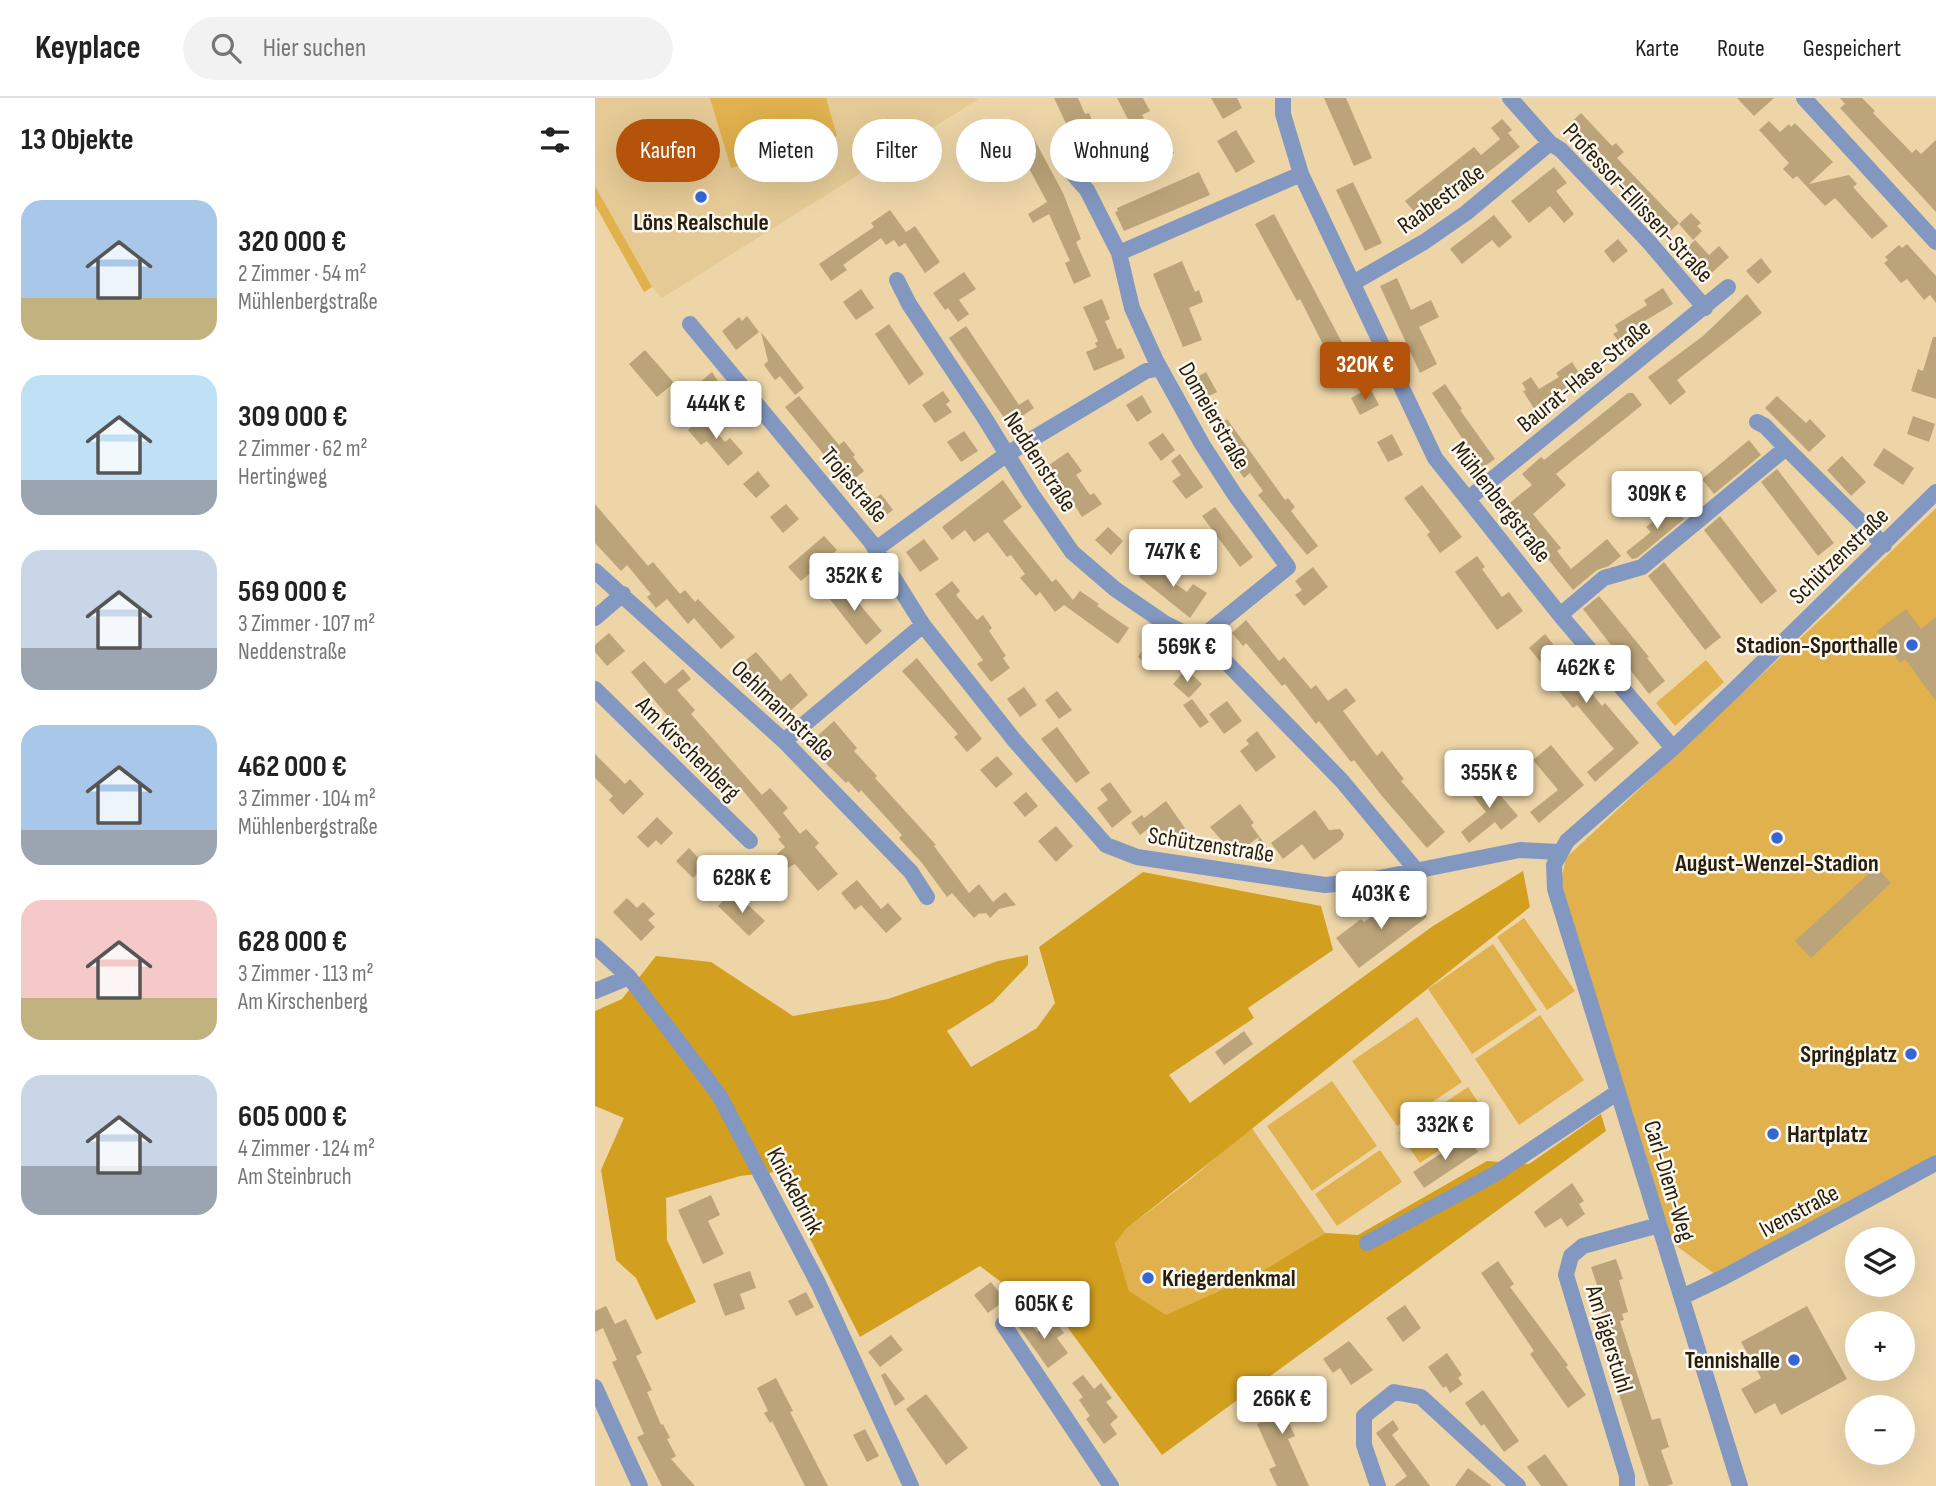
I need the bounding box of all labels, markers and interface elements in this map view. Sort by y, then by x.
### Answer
search box [183,17,673,80]
text: Keyplace [35,28,141,68]
icon: search [207,29,245,67]
text: Hier suchen [263,33,366,64]
text: Karte [1635,34,1679,63]
text: Route [1717,34,1765,63]
text: Gespeichert [1803,34,1901,63]
street label: Professor-Ellissen-Straße [1557,117,1719,289]
chip: Kaufen [616,119,720,182]
chip: Mieten [734,119,838,182]
chip: Filter [852,119,942,182]
chip: Neu [956,119,1036,182]
chip: Wohnung [1050,119,1173,182]
icon: filters [536,121,574,159]
text: 13 Objekte [21,122,134,158]
street label: Raabestraße [1392,158,1490,240]
marker: Löns Realschule [693,189,709,205]
place label: Löns Realschule [633,208,769,237]
text: 320 000 € [238,224,346,260]
icon: home [77,228,161,312]
text: 2 Zimmer · 54 m² [238,260,367,288]
text: Mühlenbergstraße [238,288,378,316]
street label: Baurat-Hase-Straße [1511,313,1657,439]
pin: 320K € [1308,342,1422,402]
text: 320K € [1336,351,1394,379]
street label: Domeierstraße [1172,357,1256,475]
pin: 444K € [659,382,773,441]
text: 444K € [687,390,745,418]
text: 309 000 € [238,399,347,435]
icon: home [77,403,161,487]
street label: Neddenstraße [997,407,1083,517]
text: 2 Zimmer · 62 m² [238,435,368,463]
street label: Mühlenbergstraße [1445,436,1557,568]
street label: Trojestraße [814,441,894,529]
text: Hertingweg [238,463,327,491]
pin: 309K € [1600,472,1714,531]
text: 309K € [1628,480,1686,508]
street label: Schützenstraße [1783,501,1895,611]
pin: 747K € [1116,530,1230,589]
text: 747K € [1145,538,1201,566]
pin: 352K € [797,554,911,613]
text: 352K € [825,562,883,590]
text: 569 000 € [238,574,347,610]
icon: home [77,578,161,662]
text: 3 Zimmer · 107 m² [238,610,375,638]
pin: 569K € [1130,624,1244,684]
place label: Stadion-Sporthalle [1736,631,1898,660]
text: 569K € [1158,633,1216,661]
marker: Stadion-Sporthalle [1904,637,1920,653]
text: Neddenstraße [238,638,347,666]
pin: 462K € [1529,646,1643,705]
street label: Oehlmannstraße [725,654,841,768]
text: 462K € [1557,654,1615,682]
street label: Am Kirschenberg [629,690,746,807]
text: 462 000 € [238,749,347,785]
pin: 355K € [1432,750,1546,810]
icon: home [77,753,161,837]
text: 355K € [1460,759,1518,787]
text: 3 Zimmer · 104 m² [238,785,376,813]
text: Mühlenbergstraße [238,813,378,841]
street label: Schützenstraße [1146,821,1276,869]
marker: August-Wenzel-Stadion [1769,830,1785,846]
place label: August-Wenzel-Stadion [1674,849,1879,878]
pin: 628K € [685,856,799,915]
text: 628K € [713,864,771,892]
pin: 403K € [1324,872,1438,931]
text: 403K € [1352,880,1410,908]
text: 628 000 € [238,924,347,960]
icon: home [77,928,161,1012]
text: 3 Zimmer · 113 m² [238,960,374,988]
text: Am Kirschenberg [238,988,368,1016]
place label: Springplatz [1800,1040,1897,1069]
marker: Springplatz [1903,1046,1919,1062]
text: 605 000 € [238,1099,347,1135]
pin: 332K € [1388,1102,1502,1162]
icon: home [77,1103,161,1187]
text: 332K € [1416,1111,1474,1139]
street label: Carl-Diem-Weg [1637,1117,1701,1245]
place label: Hartplatz [1787,1120,1868,1149]
marker: Hartplatz [1765,1126,1781,1142]
text: 4 Zimmer · 124 m² [238,1135,375,1163]
street label: Knickebrink [760,1143,830,1239]
text: Am Steinbruch [238,1163,352,1191]
street label: Ivenstraße [1755,1178,1843,1244]
map controls [1845,1227,1915,1465]
button: layers [1845,1227,1915,1297]
place label: Kriegerdenkmal [1162,1264,1296,1293]
marker: Kriegerdenkmal [1140,1270,1156,1286]
street label: Am Jägerstuhl [1579,1281,1639,1396]
pin: 605K € [987,1282,1101,1341]
text: 605K € [1015,1290,1073,1318]
button: + [1845,1311,1915,1381]
place label: Tennishalle [1685,1346,1780,1375]
marker: Tennishalle [1786,1352,1802,1368]
pin: 266K € [1225,1376,1339,1436]
text: 266K € [1253,1385,1311,1413]
button: − [1845,1395,1915,1465]

